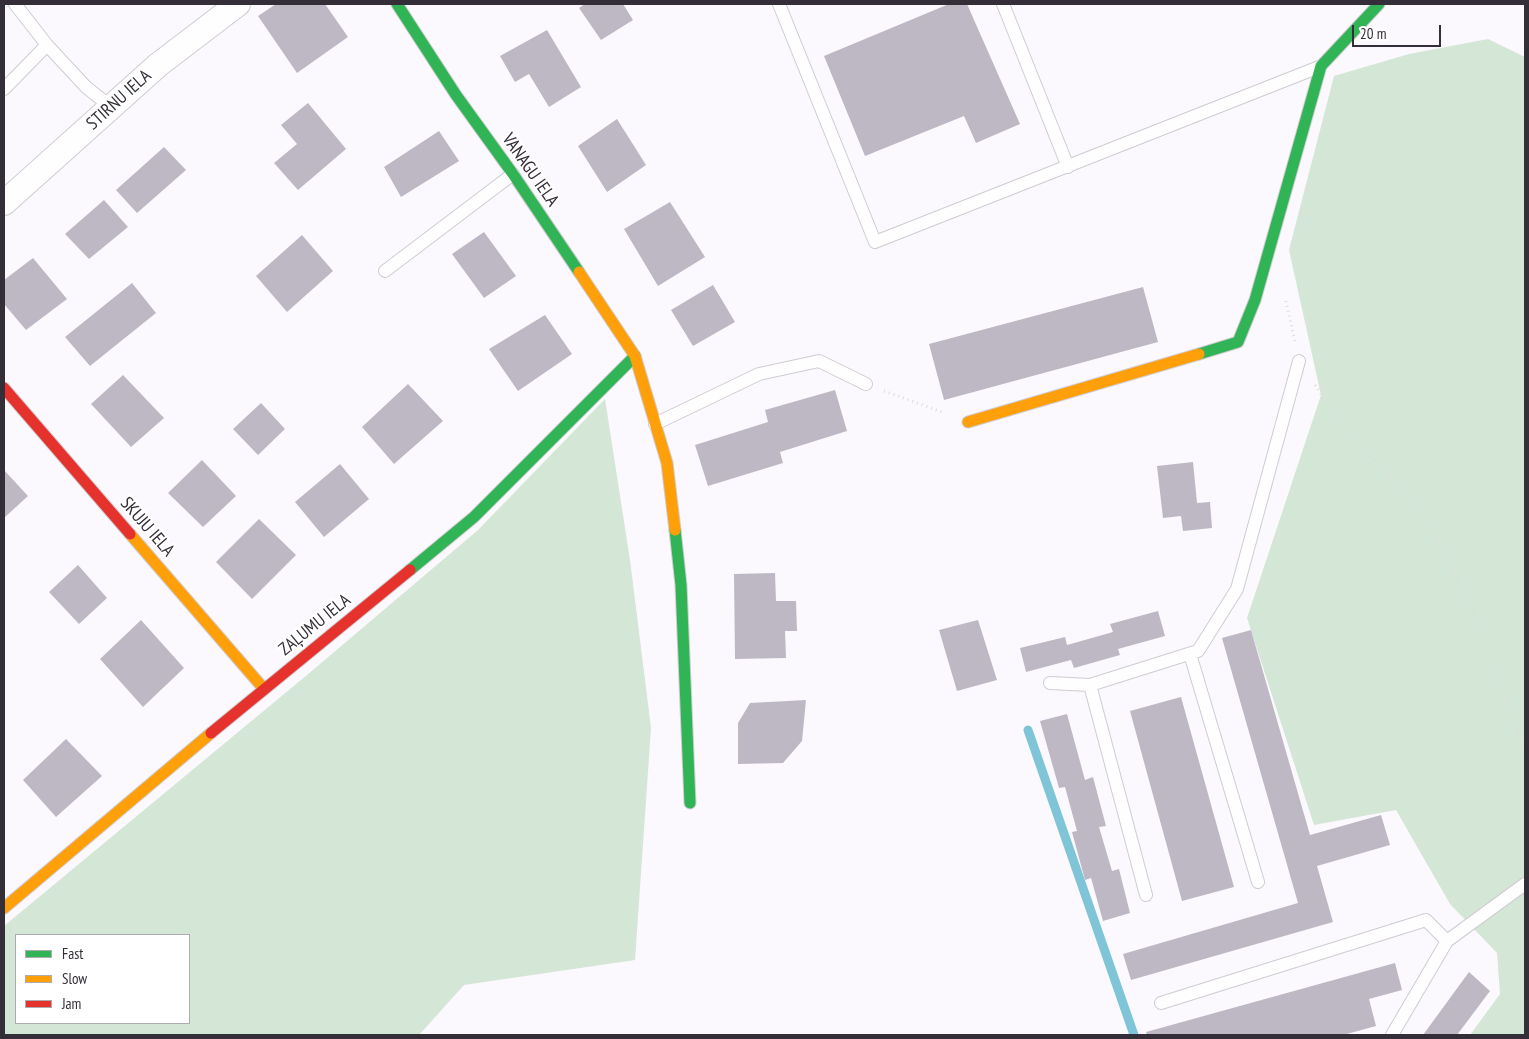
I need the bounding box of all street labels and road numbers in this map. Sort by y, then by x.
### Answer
street label: STIRNU IELA [82,65,156,135]
street label: VANAGU IELA [497,129,563,211]
street label: SKUJU IELA [115,493,179,561]
street label: ZAĻUMU IELA [275,590,355,660]

